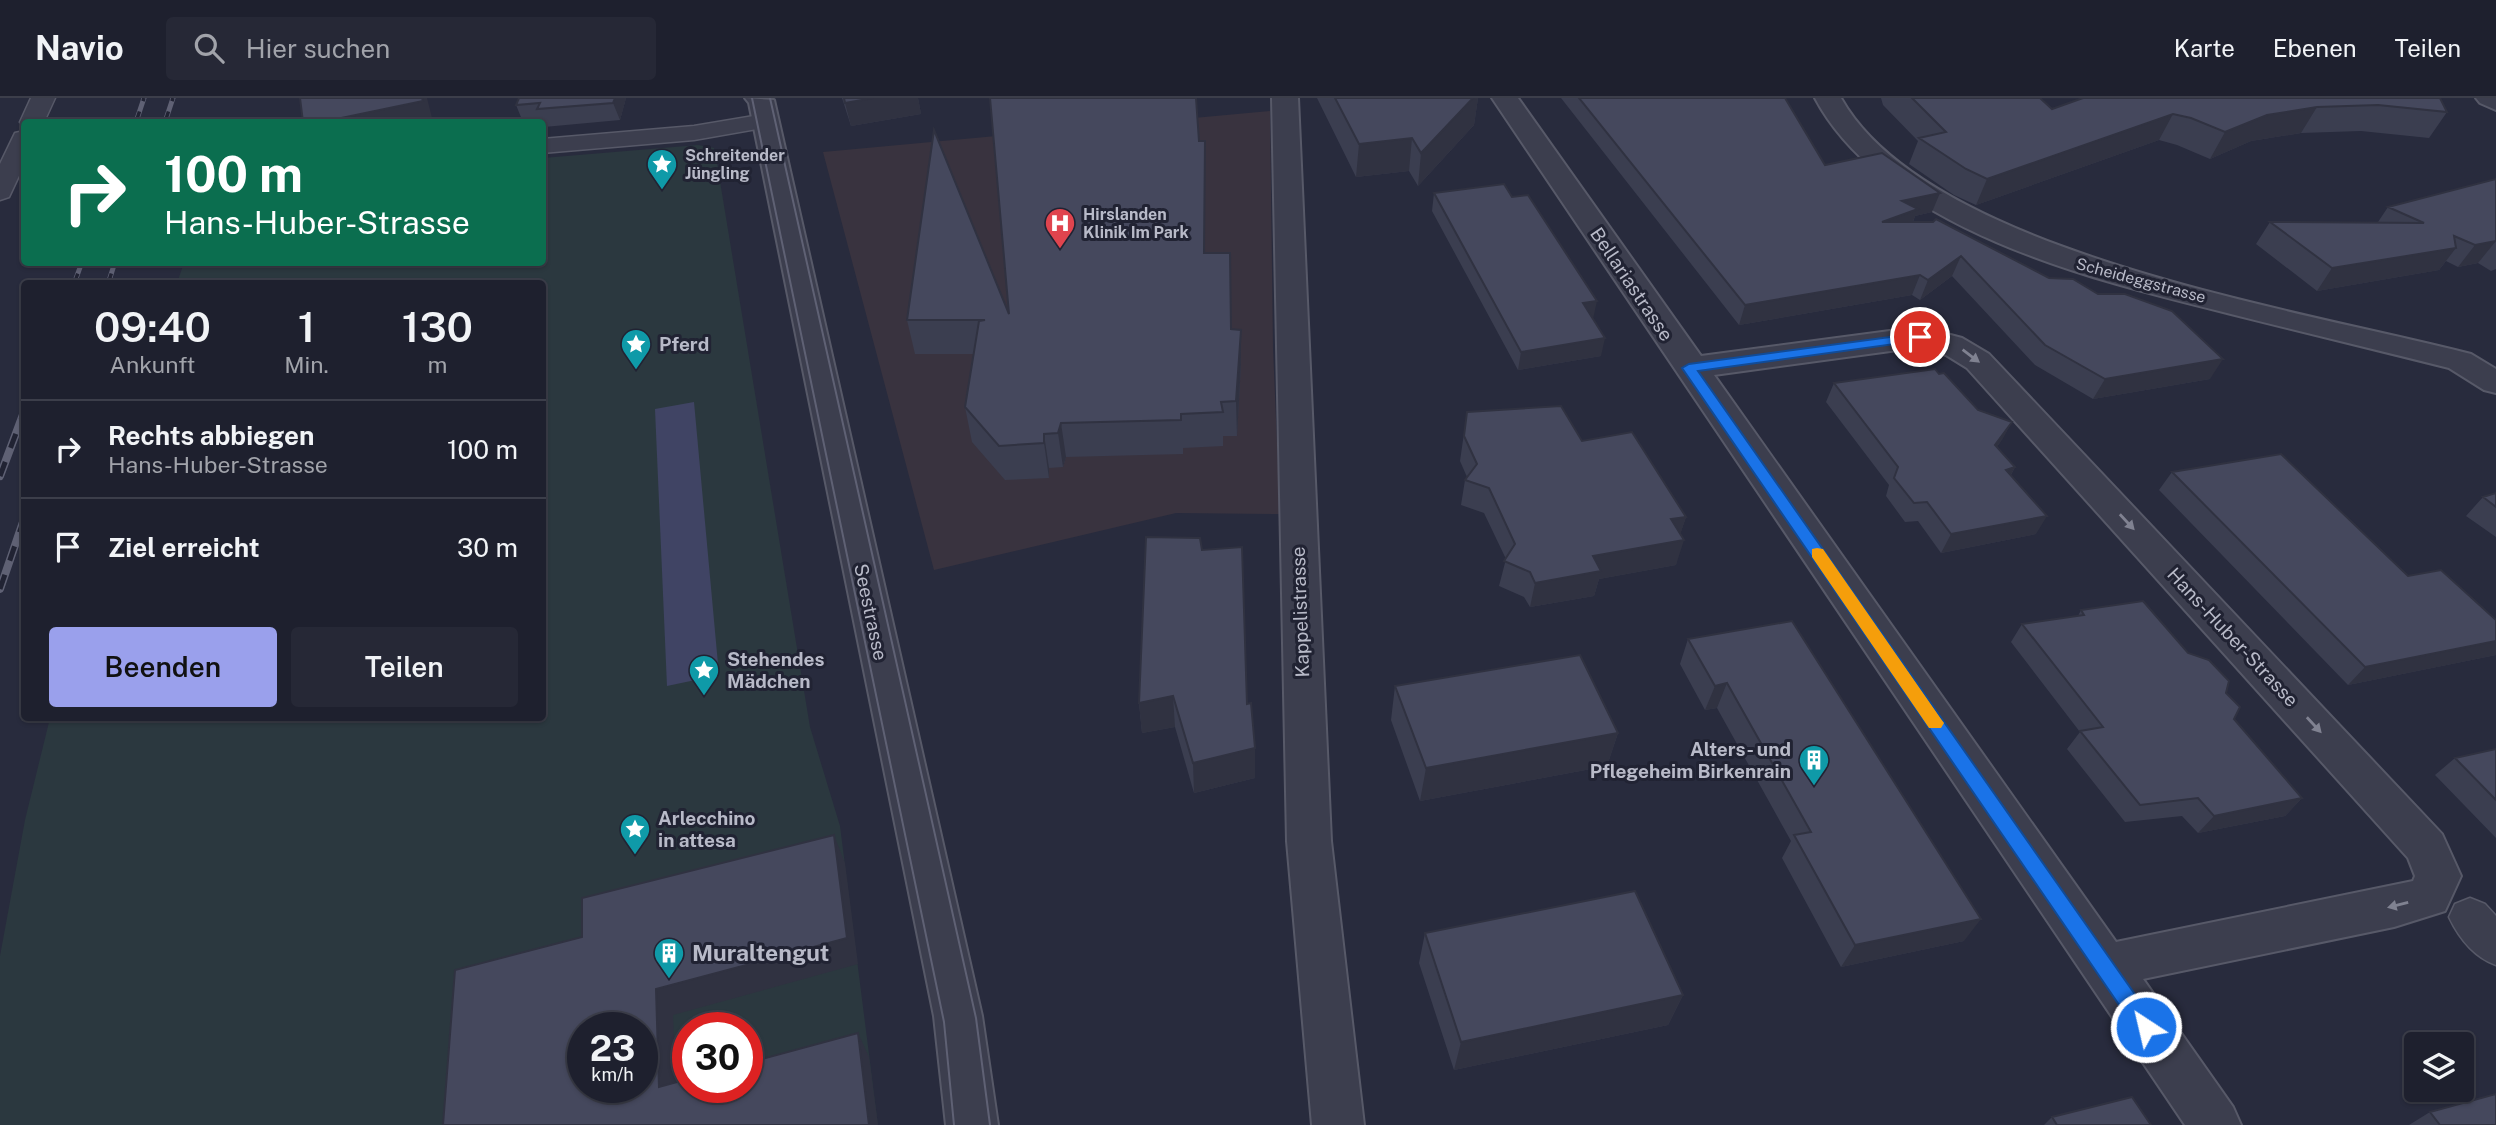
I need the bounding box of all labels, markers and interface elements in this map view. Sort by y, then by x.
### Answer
search box [166,17,656,80]
text: Navio [35,29,124,67]
icon: search [190,29,228,67]
text: Hier suchen [246,33,390,64]
text: Karte [2174,34,2235,62]
text: Ebenen [2273,34,2357,62]
text: Teilen [2395,34,2461,62]
text: 100 m [164,145,303,203]
place label: Schreitender Jüngling [685,146,785,183]
icon: right [49,147,140,238]
place icon: Schreitender Jüngling [645,147,679,191]
text: Hans-Huber-Strasse [164,204,470,241]
place label: Hirslanden Klinik Im Park [1083,205,1189,242]
hospital icon: Hirslanden Klinik Im Park [1043,206,1077,250]
street label: Bellariastrasse [1586,223,1678,345]
street label: Scheideggstrasse [2074,254,2208,307]
text: 09:40 [94,302,211,351]
text: 1 [298,302,315,351]
text: 130 [402,302,473,351]
pin [1890,307,1950,367]
icon: arrive [1901,318,1939,356]
place icon: Pferd [619,327,653,371]
place label: Pferd [659,333,709,355]
one-way arrow [1962,349,1980,363]
text: Ankunft [110,351,196,378]
text: Min. [284,351,329,378]
text: m [427,351,447,378]
text: Rechts abbiegen [108,420,314,451]
icon: right [49,430,87,468]
text: 100 m [447,434,518,465]
text: Hans-Huber-Strasse [108,451,328,478]
one-way arrow [2118,513,2134,530]
icon: arrive [49,528,87,566]
text: Ziel erreicht [108,532,260,563]
text: 30 m [457,532,518,563]
street label: Kappelistrasse [1287,546,1313,678]
street label: Seestrasse [850,562,892,662]
street label: Hans-Huber-Strasse [2163,563,2303,711]
button: Beenden [49,627,277,707]
button: Teilen [291,627,518,707]
place label: Stehendes Mädchen [727,648,824,692]
place icon: Stehendes Mädchen [687,653,721,697]
one-way arrow [2306,716,2322,734]
place label: Alters- und Pflegeheim Birkenrain [1590,738,1791,782]
building icon: Alters- und Pflegeheim Birkenrain [1797,743,1831,787]
place label: Arlecchino in attesa [658,807,756,851]
place icon: Arlecchino in attesa [618,812,652,856]
one-way arrow [2387,900,2409,911]
building icon: Muraltengut [652,936,686,980]
place label: Muraltengut [692,939,829,966]
position arrow [2109,990,2183,1064]
speed limit sign: 30 [672,1012,763,1103]
text: 23 [590,1028,635,1069]
map controls [2404,1032,2474,1102]
button: layers [2404,1032,2474,1102]
text: km/h [591,1064,634,1085]

